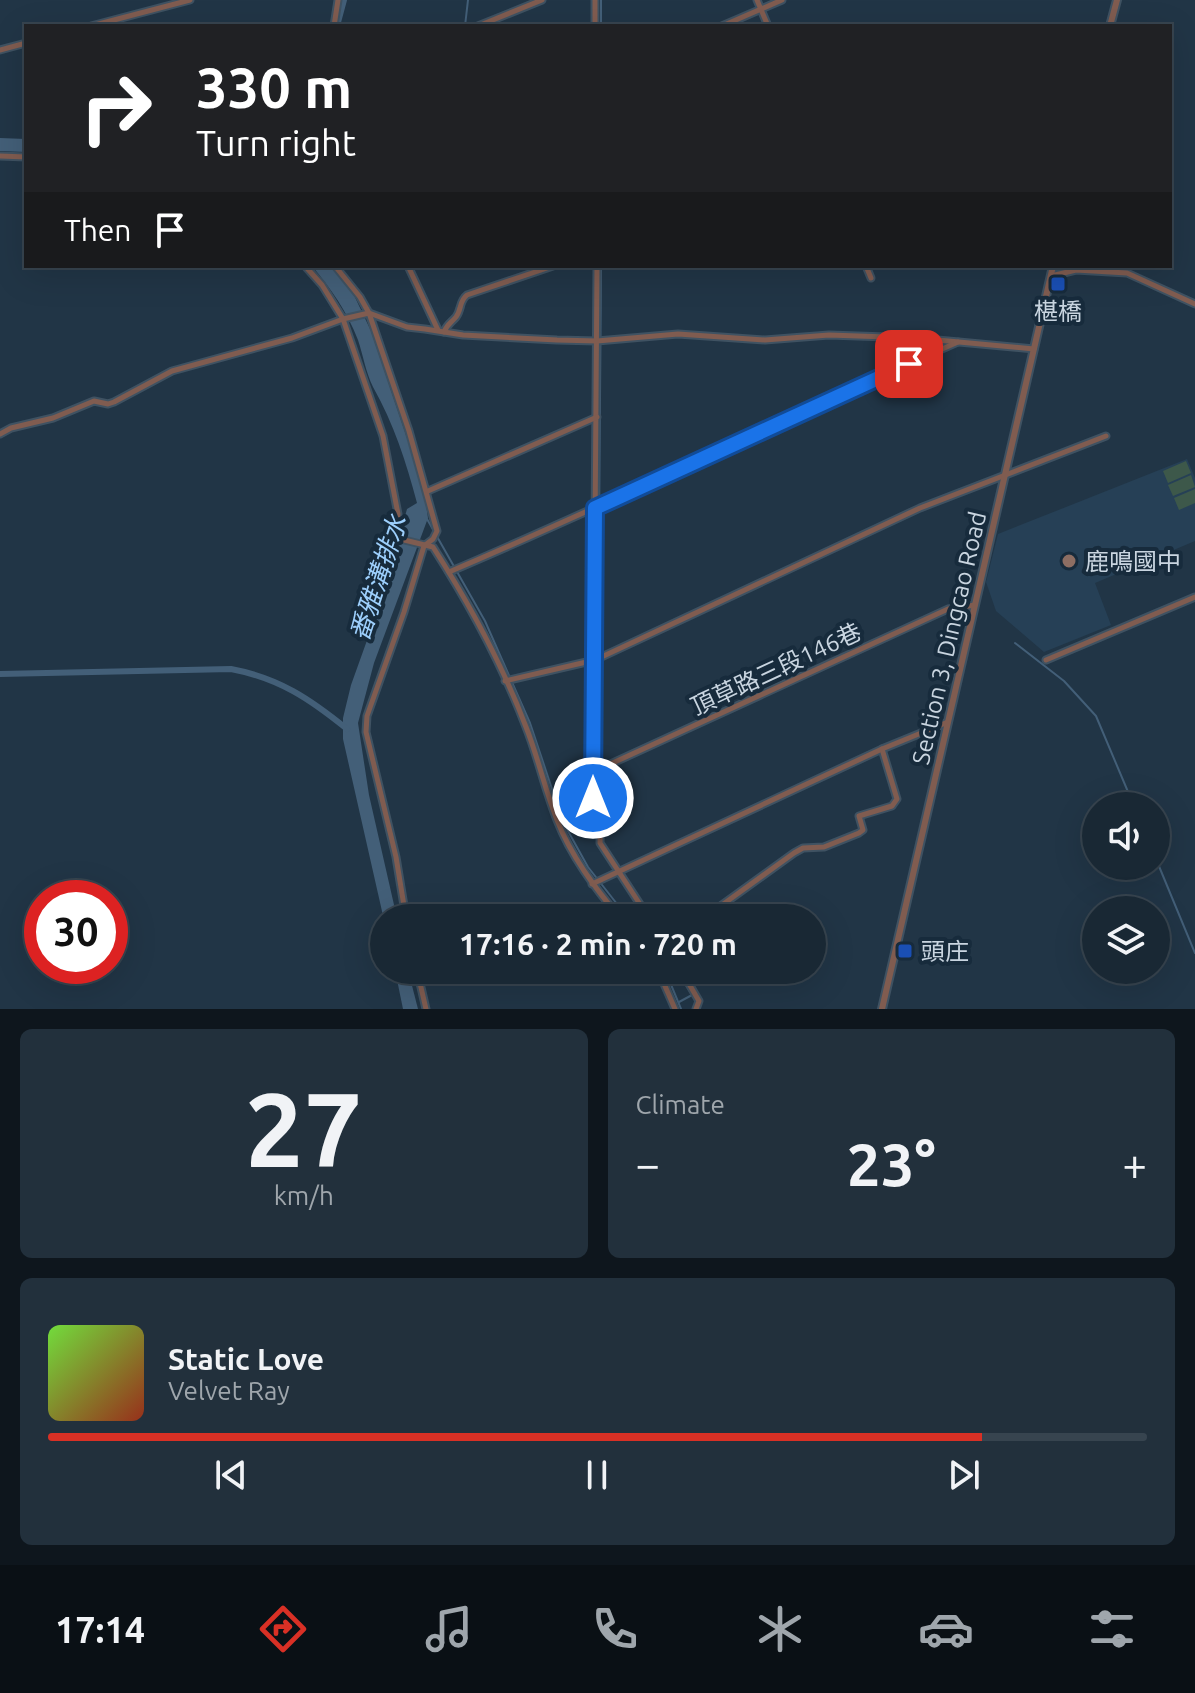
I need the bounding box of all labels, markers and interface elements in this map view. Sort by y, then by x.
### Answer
icon: right [64,56,168,160]
text: 330 m [196,56,352,119]
text: Turn right [196,122,356,163]
icon: arrive [148,208,192,252]
text: Then [64,213,132,247]
marker: 椹橋 [1049,275,1067,293]
place label: 椹橋 [1034,298,1082,325]
pin [875,330,943,398]
icon: arrive [887,342,931,386]
street label: Section 3, Dingcao Road [907,509,991,767]
water label: 番雅溝排水 [344,511,412,644]
place label: 鹿鳴國中 [1085,548,1181,575]
marker: 鹿鳴國中 [1060,552,1078,570]
street label: 頂草路三段146巷 [687,618,865,720]
position arrow [551,756,635,840]
map controls [1082,792,1170,984]
button: sound [1082,792,1170,880]
speed limit sign: 30 [24,880,128,984]
button: layers [1082,896,1170,984]
text: 17:16 · 2 min · 720 m [459,927,737,961]
place label: 頭庄 [921,938,969,965]
marker: 頭庄 [896,942,914,960]
text: 27 [245,1070,362,1187]
text: Climate [636,1090,725,1119]
text: 23° [847,1130,936,1197]
text: − [636,1139,660,1188]
text: + [1122,1139,1147,1188]
text: km/h [274,1181,334,1210]
text: Static Love [168,1342,324,1376]
text: Velvet Ray [168,1376,290,1405]
icon: previous [209,1453,253,1497]
icon: pause [575,1453,619,1497]
icon: next [942,1453,986,1497]
icon: directions [255,1601,311,1657]
icon: music [421,1601,477,1657]
icon: phone [587,1601,643,1657]
icon: climate [752,1601,808,1657]
icon: car [918,1601,974,1657]
icon: filters [1084,1601,1140,1657]
text: 17:14 [55,1609,145,1650]

